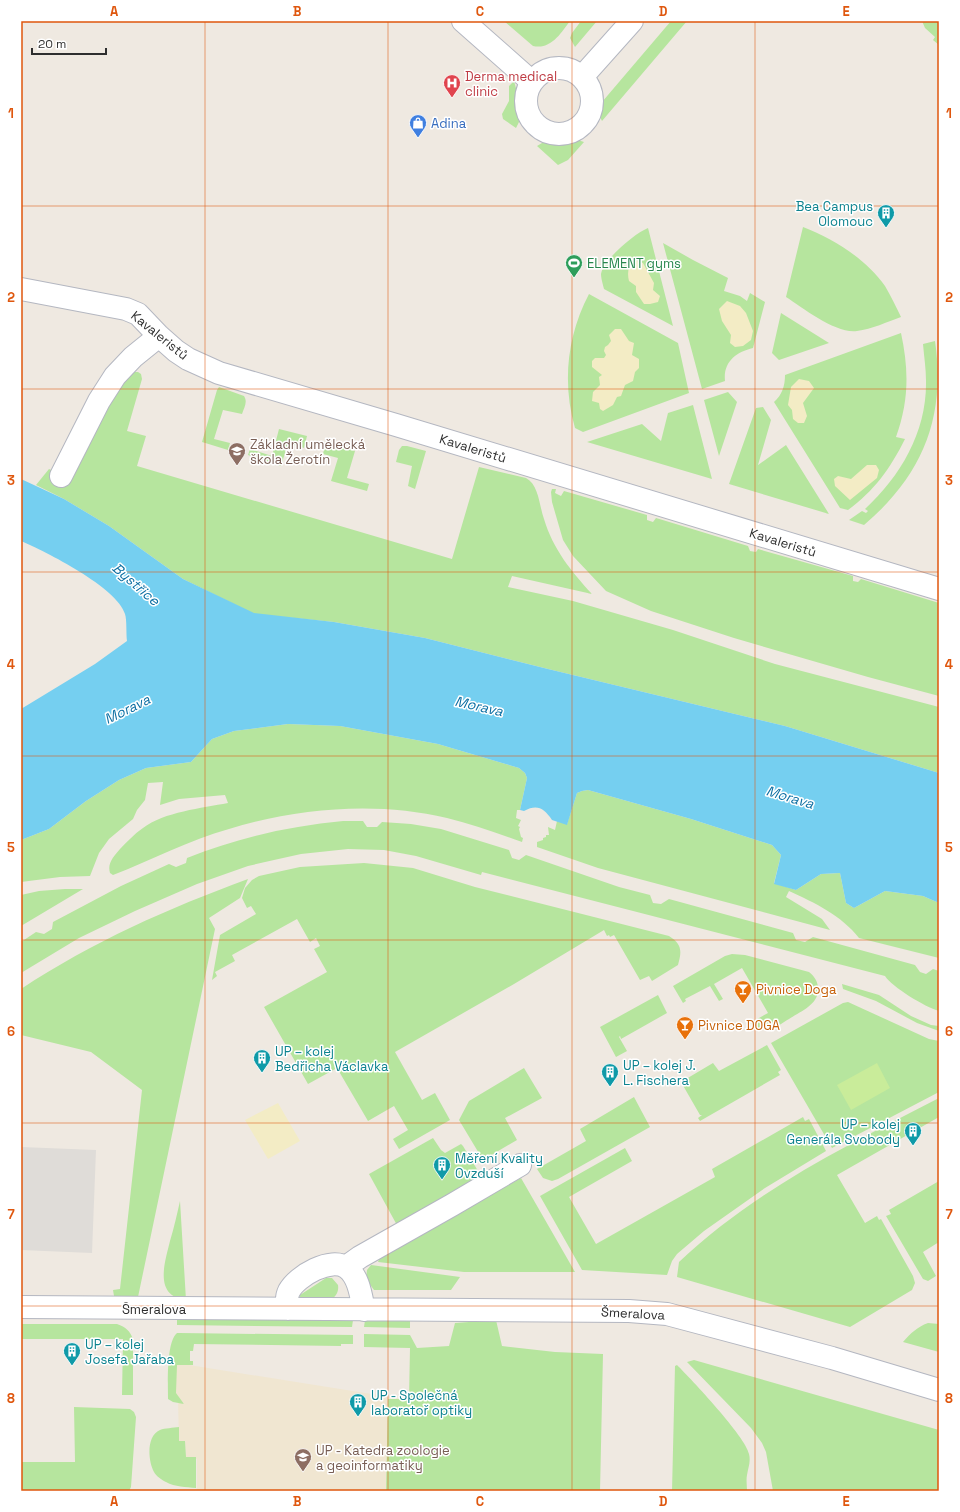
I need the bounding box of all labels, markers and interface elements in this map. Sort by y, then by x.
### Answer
text: A [110,3,119,20]
text: B [293,3,302,20]
text: C [476,3,484,20]
text: D [659,3,668,20]
text: E [842,3,850,20]
scale bar [32,30,106,56]
text: 20 m [38,36,66,52]
place label: Derma medical clinic [465,68,557,100]
hospital icon: Derma medical clinic [442,73,462,98]
text: 1 [8,105,14,122]
text: 1 [946,105,952,122]
shop icon: Adina [408,113,428,138]
place label: Adina [431,115,467,132]
place label: Bea Campus Olomouc [796,198,873,230]
building icon: Bea Campus Olomouc [876,203,896,228]
sports icon: ELEMENT gyms [564,253,584,278]
place label: ELEMENT gyms [587,255,681,272]
text: 2 [7,289,15,306]
text: 2 [945,289,953,306]
street label: Kavaleristů [128,307,192,364]
street label: Kavaleristů [437,430,508,467]
place label: Základní umělecká škola Žerotín [250,436,366,468]
school or university icon: Základní umělecká škola Žerotín [227,441,247,466]
text: 3 [7,472,15,489]
text: 3 [945,472,953,489]
street label: Kavaleristů [747,524,818,561]
water label: Bystřice [109,559,164,610]
text: 4 [7,656,15,673]
text: 4 [945,656,953,673]
water label: Morava [101,690,154,728]
water label: Morava [453,692,506,720]
water label: Morava [764,781,817,813]
text: 5 [7,839,15,856]
text: 5 [945,839,953,856]
bar icon: Pivnice Doga [733,979,753,1004]
place label: Pivnice Doga [756,981,837,998]
bar icon: Pivnice DOGA [675,1015,695,1040]
place label: Pivnice DOGA [698,1017,780,1034]
text: 6 [7,1023,15,1040]
text: 6 [945,1023,953,1040]
place label: UP – kolej Bedřicha Václavka [275,1043,389,1075]
building icon: UP – kolej Bedřicha Václavka [252,1048,272,1073]
place label: UP – kolej J. L. Fischera [623,1057,696,1089]
building icon: UP – kolej J. L. Fischera [600,1062,620,1087]
place label: UP – kolej Generála Svobody [786,1116,900,1148]
building icon: UP – kolej Generála Svobody [903,1121,923,1146]
place label: Měření Kvality Ovzduší [455,1150,543,1182]
building icon: Měření Kvality Ovzduší [432,1155,452,1180]
text: 7 [7,1206,15,1223]
text: 7 [945,1206,953,1223]
street label: Šmeralova [122,1301,187,1318]
street label: Šmeralova [600,1303,666,1324]
place label: UP – kolej Josefa Jařaba [85,1336,175,1368]
building icon: UP – kolej Josefa Jařaba [62,1341,82,1366]
place label: UP - Společná laboratoř optiky [371,1387,472,1419]
text: 8 [7,1390,15,1407]
text: 8 [945,1390,953,1407]
building icon: UP - Společná laboratoř optiky [348,1392,368,1417]
place label: UP - Katedra zoologie a geoinformatiky [316,1442,450,1474]
school or university icon: UP - Katedra zoologie a geoinformatiky [293,1447,313,1472]
text: A [110,1493,119,1510]
text: B [293,1493,302,1510]
text: C [476,1493,484,1510]
text: D [659,1493,668,1510]
text: E [842,1493,850,1510]

